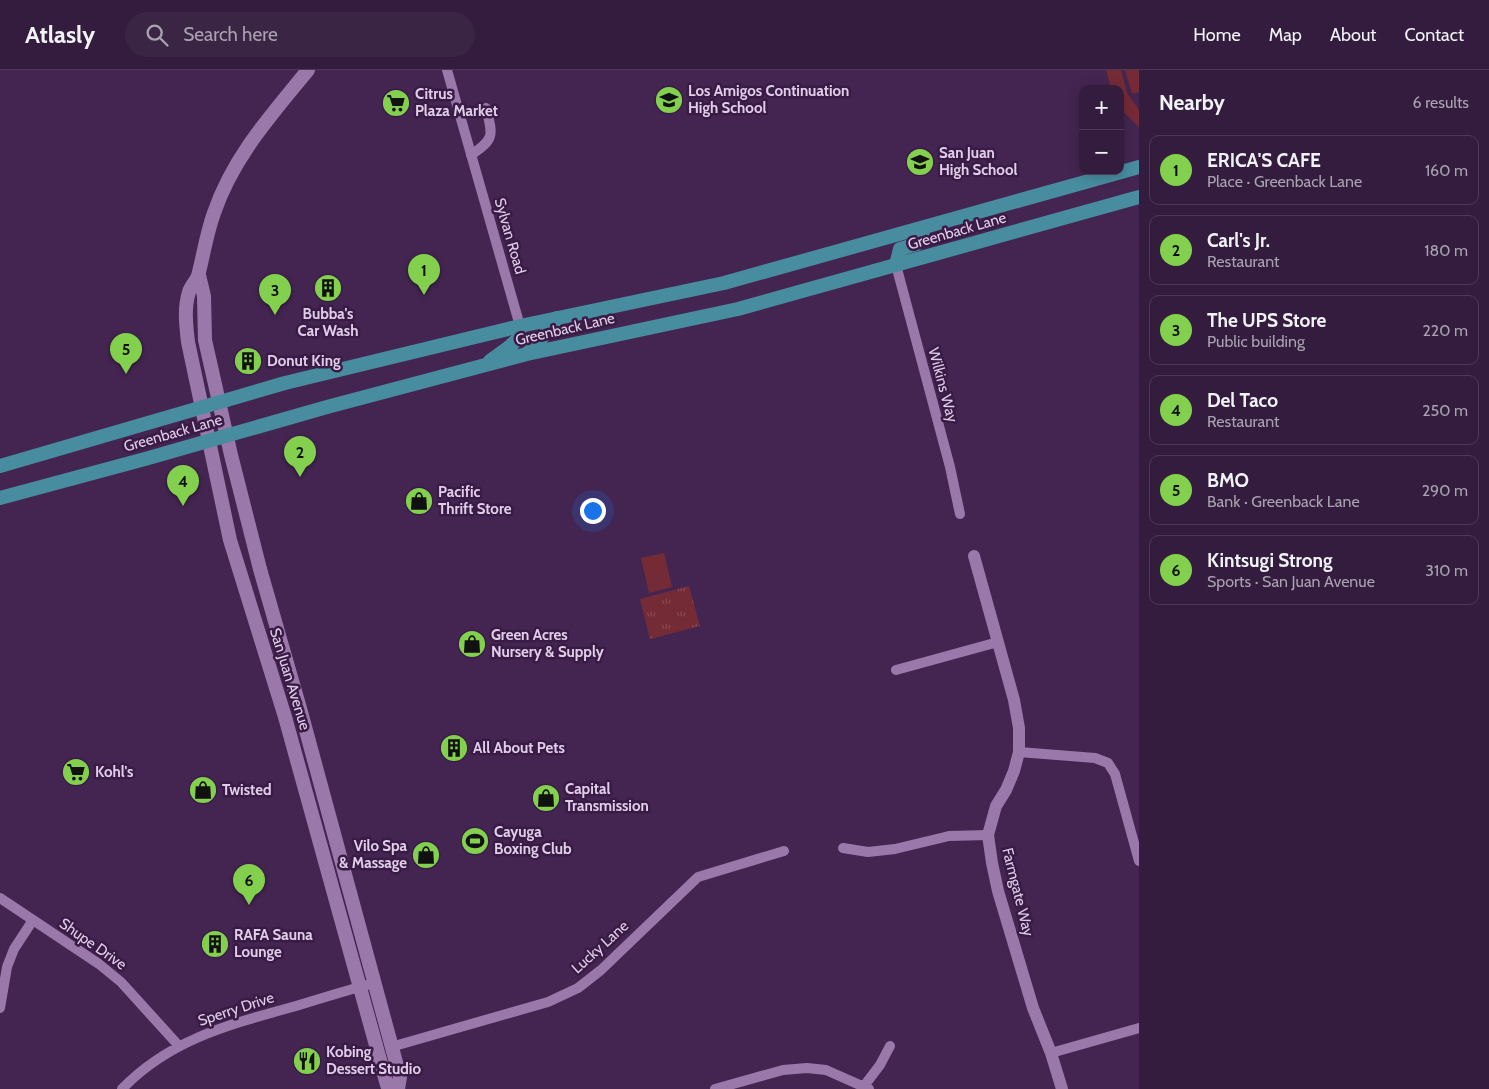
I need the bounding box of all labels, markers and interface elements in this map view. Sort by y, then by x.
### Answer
search box [125,12,475,57]
text: Atlasly [25,20,95,49]
icon: search [143,21,171,49]
text: Search here [183,23,278,46]
text: Home [1193,24,1241,46]
text: Map [1269,24,1302,46]
text: About [1330,24,1376,46]
text: Contact [1404,24,1464,46]
place label: Los Amigos Continuation High School [688,82,849,117]
place label: Citrus Plaza Market [415,85,498,120]
school or university icon: Los Amigos Continuation High School [654,85,684,115]
map controls [1079,85,1124,175]
button: + [1079,85,1124,130]
supermarket icon: Citrus Plaza Market [381,88,411,118]
text: Nearby [1159,90,1225,115]
text: 6 results [1413,93,1469,112]
button: − [1079,130,1124,175]
place label: San Juan High School [939,144,1017,179]
school or university icon: San Juan High School [905,147,935,177]
text: ERICA'S CAFE [1207,149,1321,172]
text: 1 [1173,161,1179,180]
text: 160 m [1425,161,1468,180]
text: Place · Greenback Lane [1207,172,1362,191]
street label: Sylvan Road [491,196,529,276]
street label: Greenback Lane [906,208,1009,254]
text: Carl's Jr. [1207,229,1270,252]
text: 2 [1172,241,1180,260]
text: 180 m [1424,241,1468,260]
text: Restaurant [1207,252,1279,271]
pin: 1 [408,254,440,295]
building icon: Bubba's Car Wash [313,273,343,303]
pin: 3 [259,274,291,315]
place label: Bubba's Car Wash [298,305,358,340]
street label: Greenback Lane [514,309,617,349]
text: The UPS Store [1207,309,1326,332]
text: 3 [1172,321,1180,340]
text: 220 m [1422,321,1468,340]
text: Public building [1207,332,1305,351]
pin: 5 [110,333,142,374]
building icon: Donut King [233,346,263,376]
street label: Wilkins Way [924,346,962,425]
place label: Donut King [267,352,341,370]
text: Del Taco [1207,389,1278,412]
text: 4 [1171,401,1181,420]
text: 250 m [1422,401,1468,420]
street label: Greenback Lane [122,410,225,456]
text: Restaurant [1207,412,1279,431]
pin: 2 [284,436,316,477]
pin: 4 [167,465,199,506]
text: BMO [1207,469,1249,492]
text: 5 [1172,481,1180,500]
text: 290 m [1422,481,1468,500]
place label: Pacific Thrift Store [438,483,512,518]
shop icon: Pacific Thrift Store [404,486,434,516]
text: Bank · Greenback Lane [1207,492,1360,511]
your location [580,498,606,524]
text: Kintsugi Strong [1207,549,1333,572]
text: 6 [1172,561,1181,580]
text: 310 m [1425,561,1468,580]
text: Sports · San Juan Avenue [1207,572,1375,591]
street label: San Juan Avenue [266,626,314,733]
place label: Green Acres Nursery & Supply [491,626,605,661]
shop icon: Green Acres Nursery & Supply [457,629,487,659]
building icon: All About Pets [439,733,469,763]
place label: All About Pets [473,739,565,757]
supermarket icon: Kohl's [61,757,91,787]
place label: Kohl's [95,763,133,781]
shop icon: Twisted [188,775,218,805]
place label: Capital Transmission [565,780,649,815]
place label: Twisted [222,781,271,799]
shop icon: Capital Transmission [531,783,561,813]
place label: Cayuga Boxing Club [494,823,572,858]
sports icon: Cayuga Boxing Club [460,826,490,856]
place label: Vilo Spa & Massage [339,837,408,872]
shop icon: Vilo Spa & Massage [411,840,441,870]
street label: Farmgate Way [998,846,1038,939]
pin: 6 [233,864,265,905]
street label: Shupe Drive [56,914,130,974]
street label: Lucky Lane [568,917,632,977]
place label: RAFA Sauna Lounge [234,926,313,961]
building icon: RAFA Sauna Lounge [200,929,230,959]
street label: Sperry Drive [196,988,277,1030]
place label: Kobing Dessert Studio [326,1043,421,1078]
restaurant icon: Kobing Dessert Studio [292,1046,322,1076]

